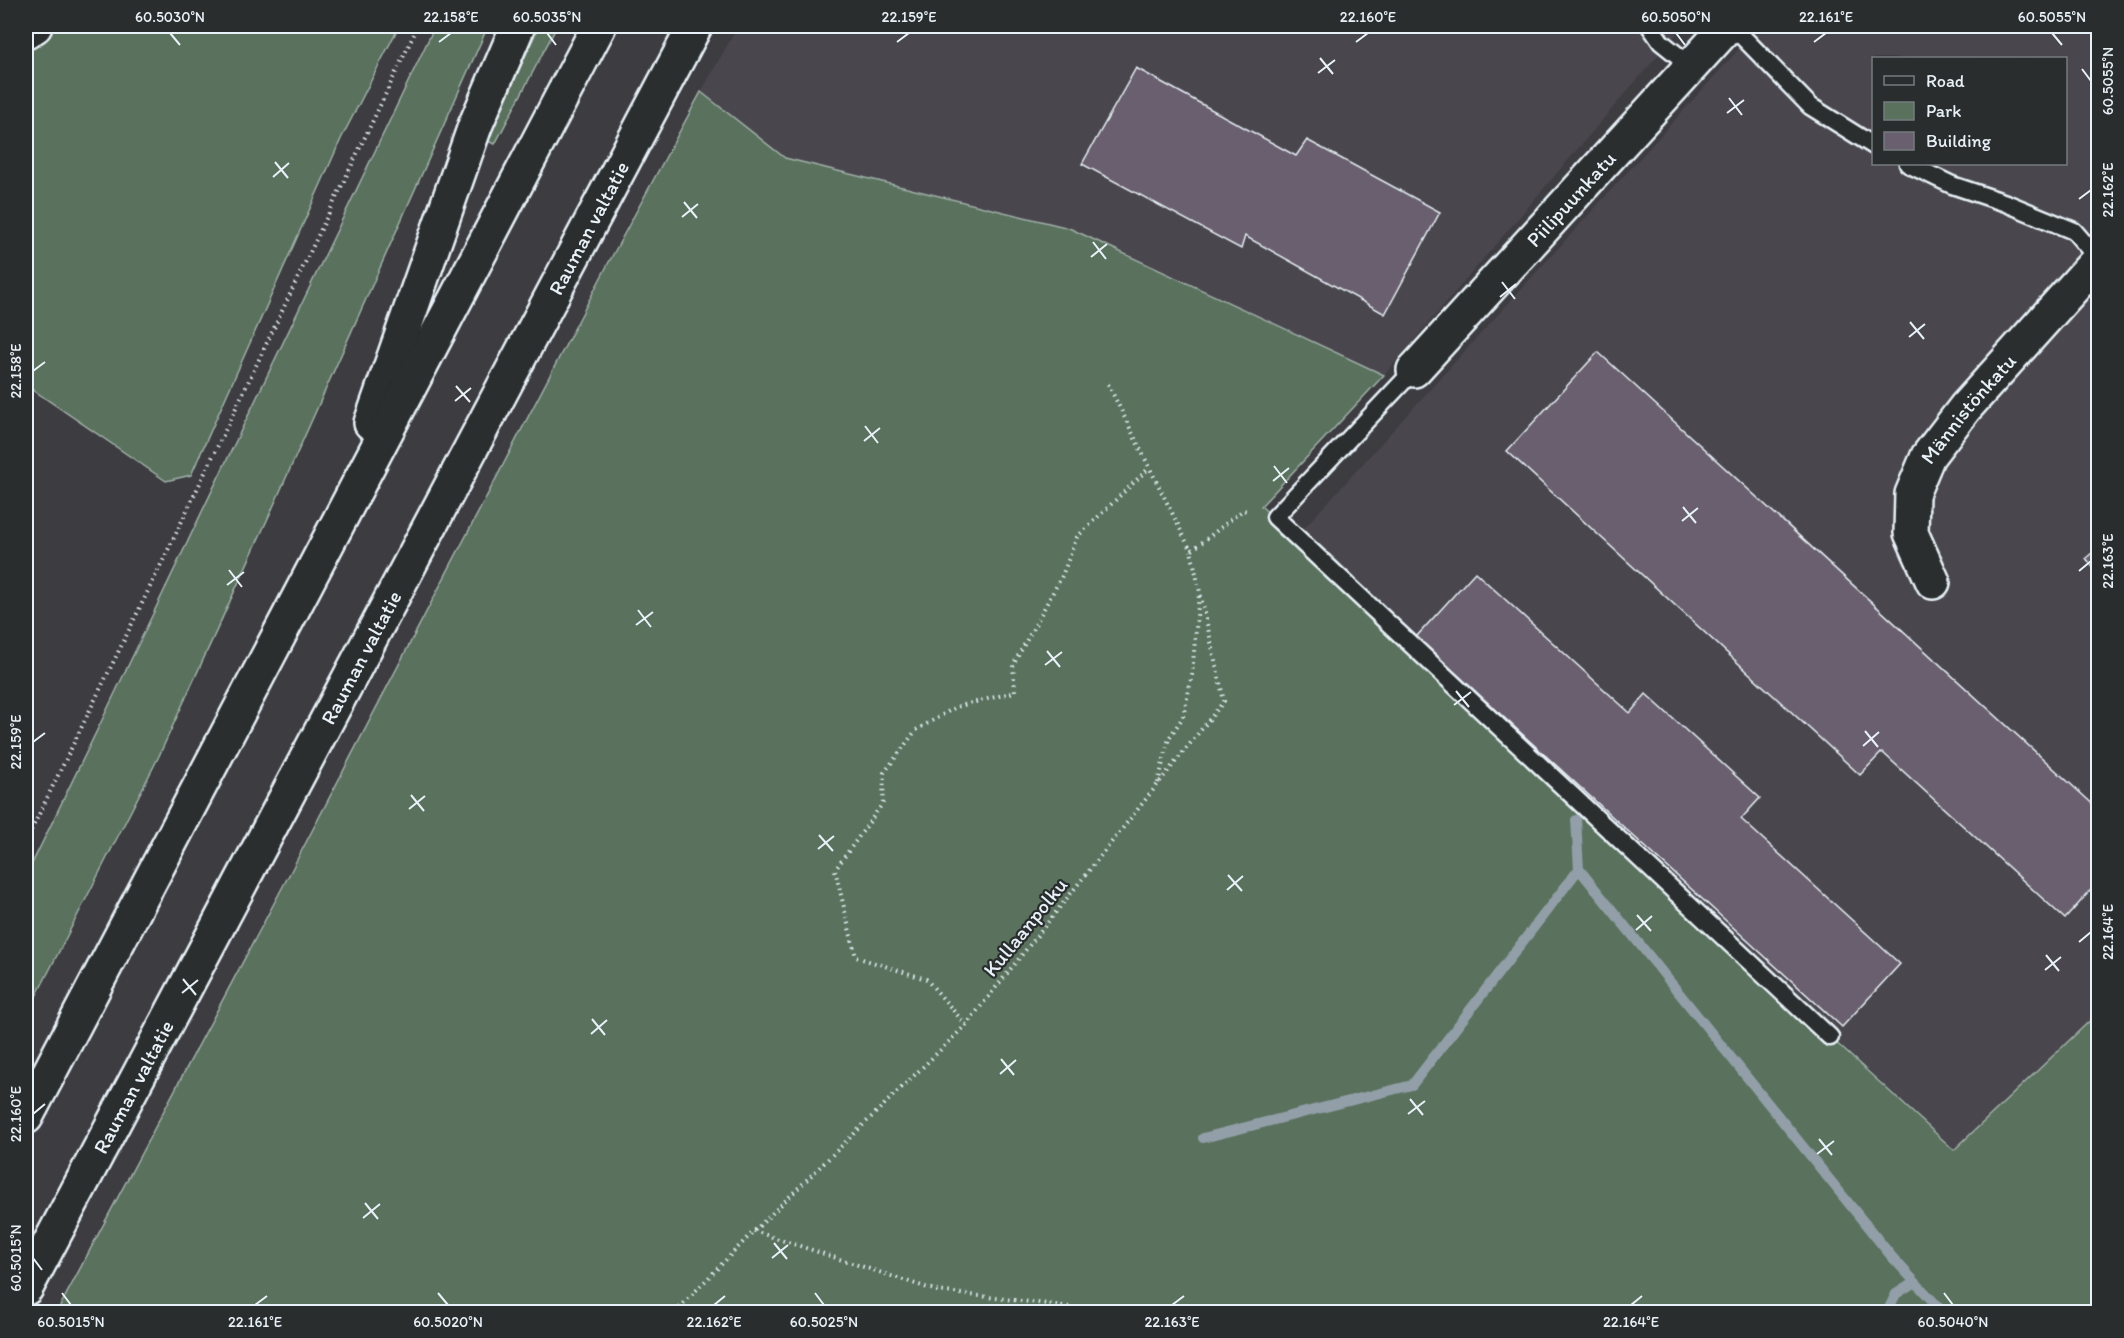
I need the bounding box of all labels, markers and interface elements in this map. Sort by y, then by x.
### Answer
text: 60.5030°N [135,8,205,26]
text: 22.158°E [423,8,479,26]
text: 60.5035°N [513,8,581,26]
text: 22.159°E [882,8,936,26]
text: 22.160°E [1340,8,1396,26]
text: 60.5050°N [1641,8,1711,26]
text: 22.161°E [1799,8,1853,26]
text: 60.5055°N [2018,8,2086,26]
text: 60.5055°N [2099,47,2117,115]
legend [1872,57,2067,165]
text: Road [1926,70,1965,92]
text: Park [1926,100,1961,122]
text: Building [1926,130,1992,152]
street label: Piilipuunkatu [1520,145,1621,252]
street label: Rauman valtatie [542,157,634,299]
text: 22.162°E [2099,163,2117,217]
text: 22.158°E [7,343,25,399]
street label: Männistönkatu [1914,348,2021,468]
text: 22.163°E [2099,533,2117,589]
street label: Rauman valtatie [315,586,406,728]
text: 22.159°E [7,715,25,769]
street label: Kullaanpolku [978,873,1072,981]
text: 22.164°E [2099,904,2117,960]
street label: Rauman valtatie [87,1015,178,1158]
text: 22.160°E [7,1086,25,1142]
text: 60.5015°N [7,1224,25,1292]
text: 60.5015°N [37,1313,105,1331]
text: 22.161°E [228,1313,282,1331]
text: 60.5020°N [413,1313,483,1331]
text: 22.162°E [687,1313,741,1331]
text: 60.5025°N [790,1313,858,1331]
text: 22.163°E [1144,1313,1200,1331]
text: 22.164°E [1603,1313,1659,1331]
text: 60.5040°N [1918,1313,1988,1331]

